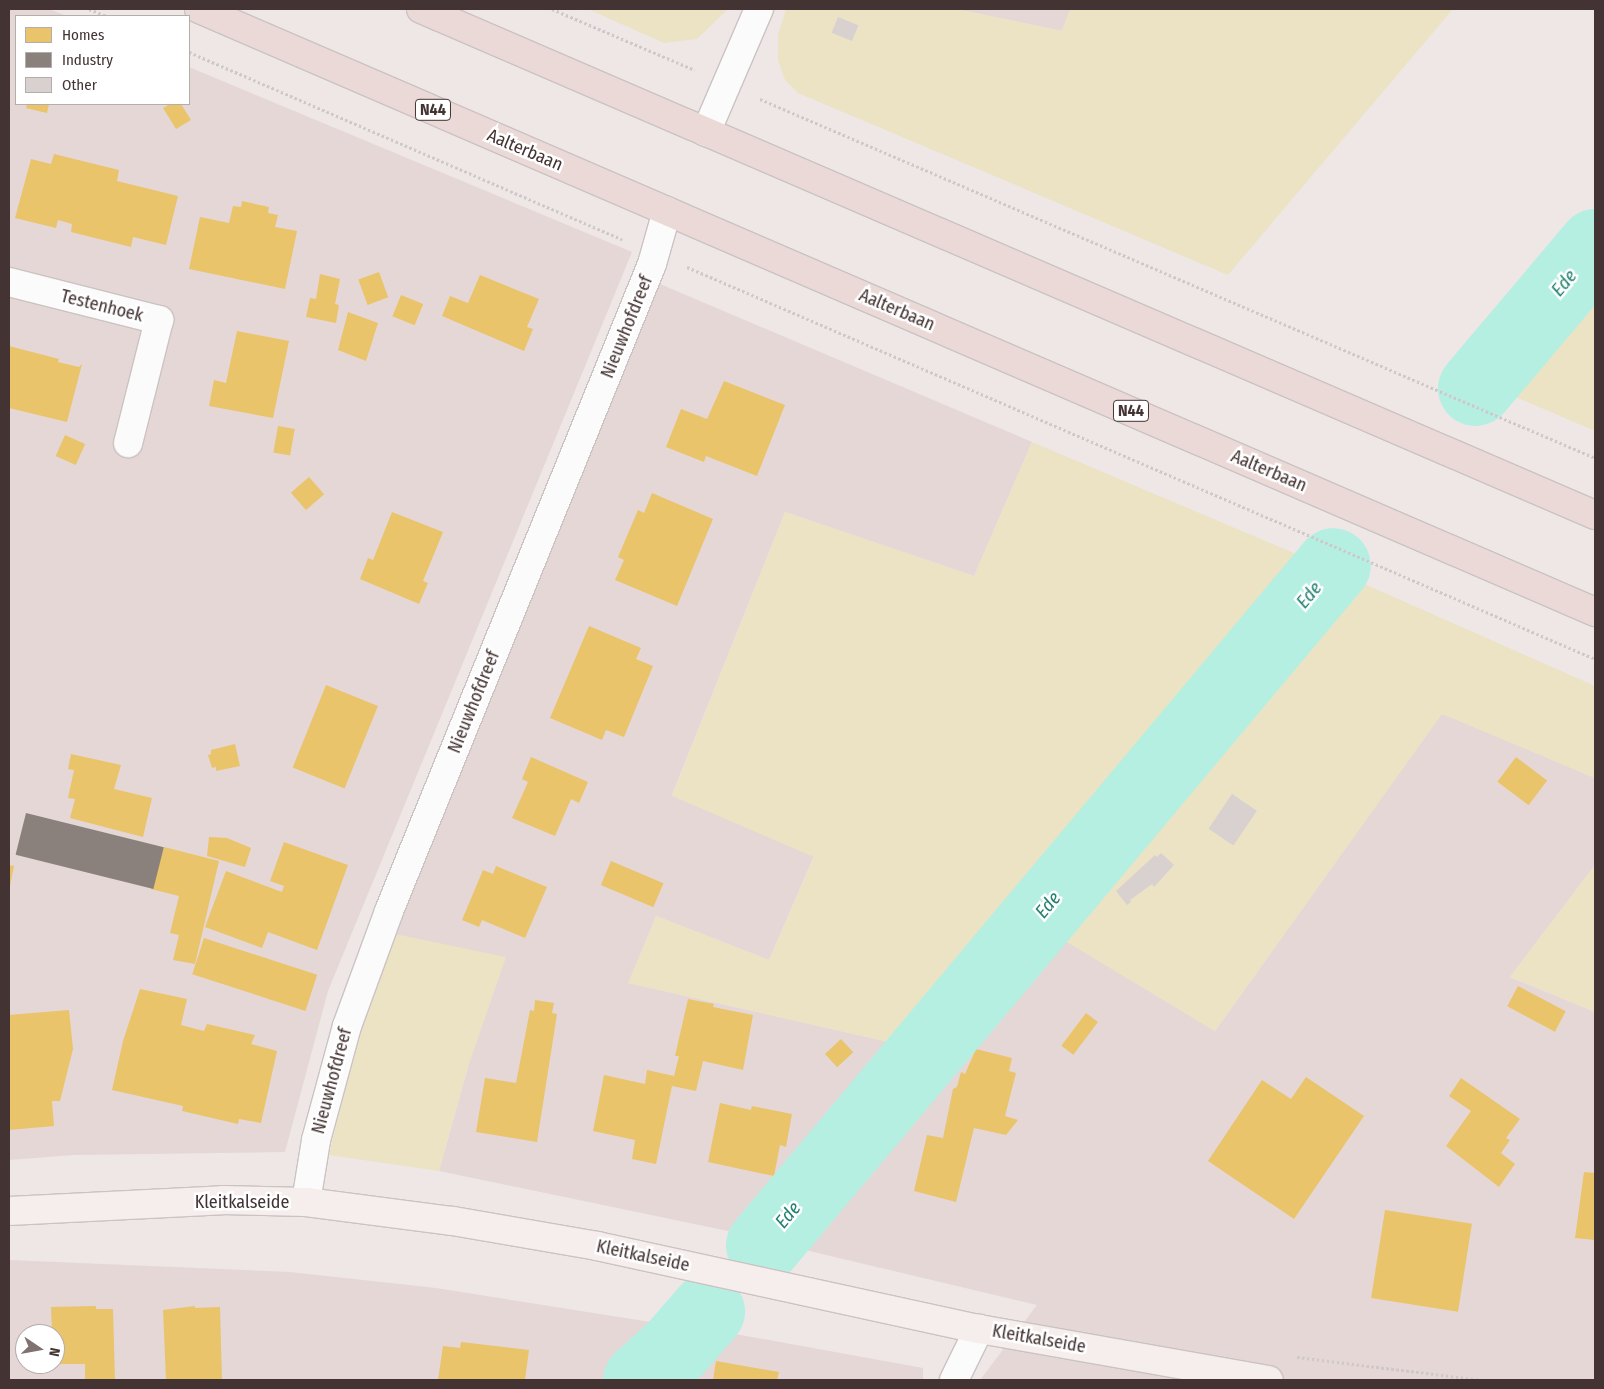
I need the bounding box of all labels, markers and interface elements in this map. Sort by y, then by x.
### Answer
legend [15,15,190,105]
text: Homes [62,26,104,44]
text: Industry [62,51,113,69]
text: Other [62,76,97,94]
road number: N44 [414,96,452,124]
street label: Aalterbaan [484,124,566,176]
water label: Ede [1546,265,1582,301]
street label: Nieuwhofdreef [597,273,657,381]
street label: Aalterbaan [856,284,938,336]
street label: Testenhoek [59,285,145,327]
road number: N44 [1112,398,1150,424]
street label: Aalterbaan [1228,445,1310,497]
water label: Ede [1291,577,1327,613]
street label: Nieuwhofdreef [444,648,504,756]
water label: Ede [1030,887,1066,923]
street label: Nieuwhofdreef [308,1026,356,1136]
street label: Kleitkalseide [195,1191,289,1213]
water label: Ede [770,1197,806,1233]
street label: Kleitkalseide [594,1236,692,1276]
street label: Kleitkalseide [991,1320,1087,1358]
north arrow [15,1324,65,1374]
text: N [45,1346,63,1358]

